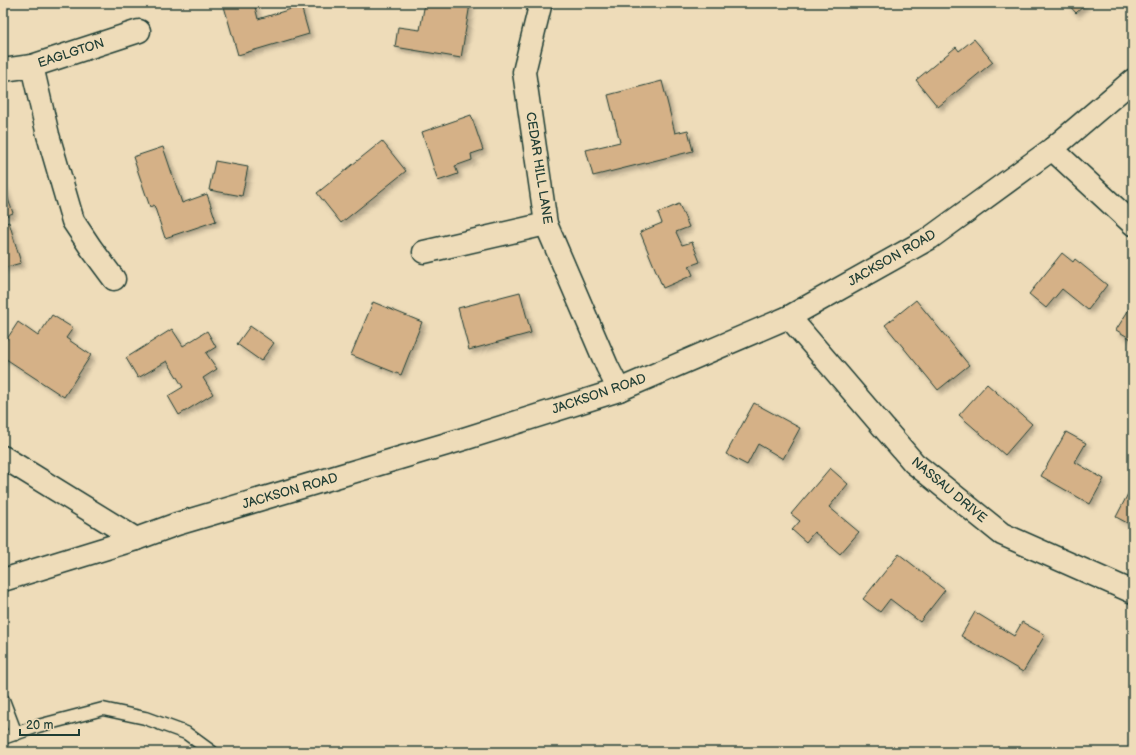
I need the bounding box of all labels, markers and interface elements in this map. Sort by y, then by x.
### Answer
street label: EAGLGTON [36,35,106,71]
street label: CEDAR HILL LANE [522,111,556,226]
street label: JACKSON ROAD [845,226,939,290]
street label: JACKSON ROAD [550,370,648,418]
street label: NASSAU DRIVE [908,454,990,526]
street label: JACKSON ROAD [240,470,340,512]
scale bar [20,711,79,737]
text: 20 m [26,718,53,733]

